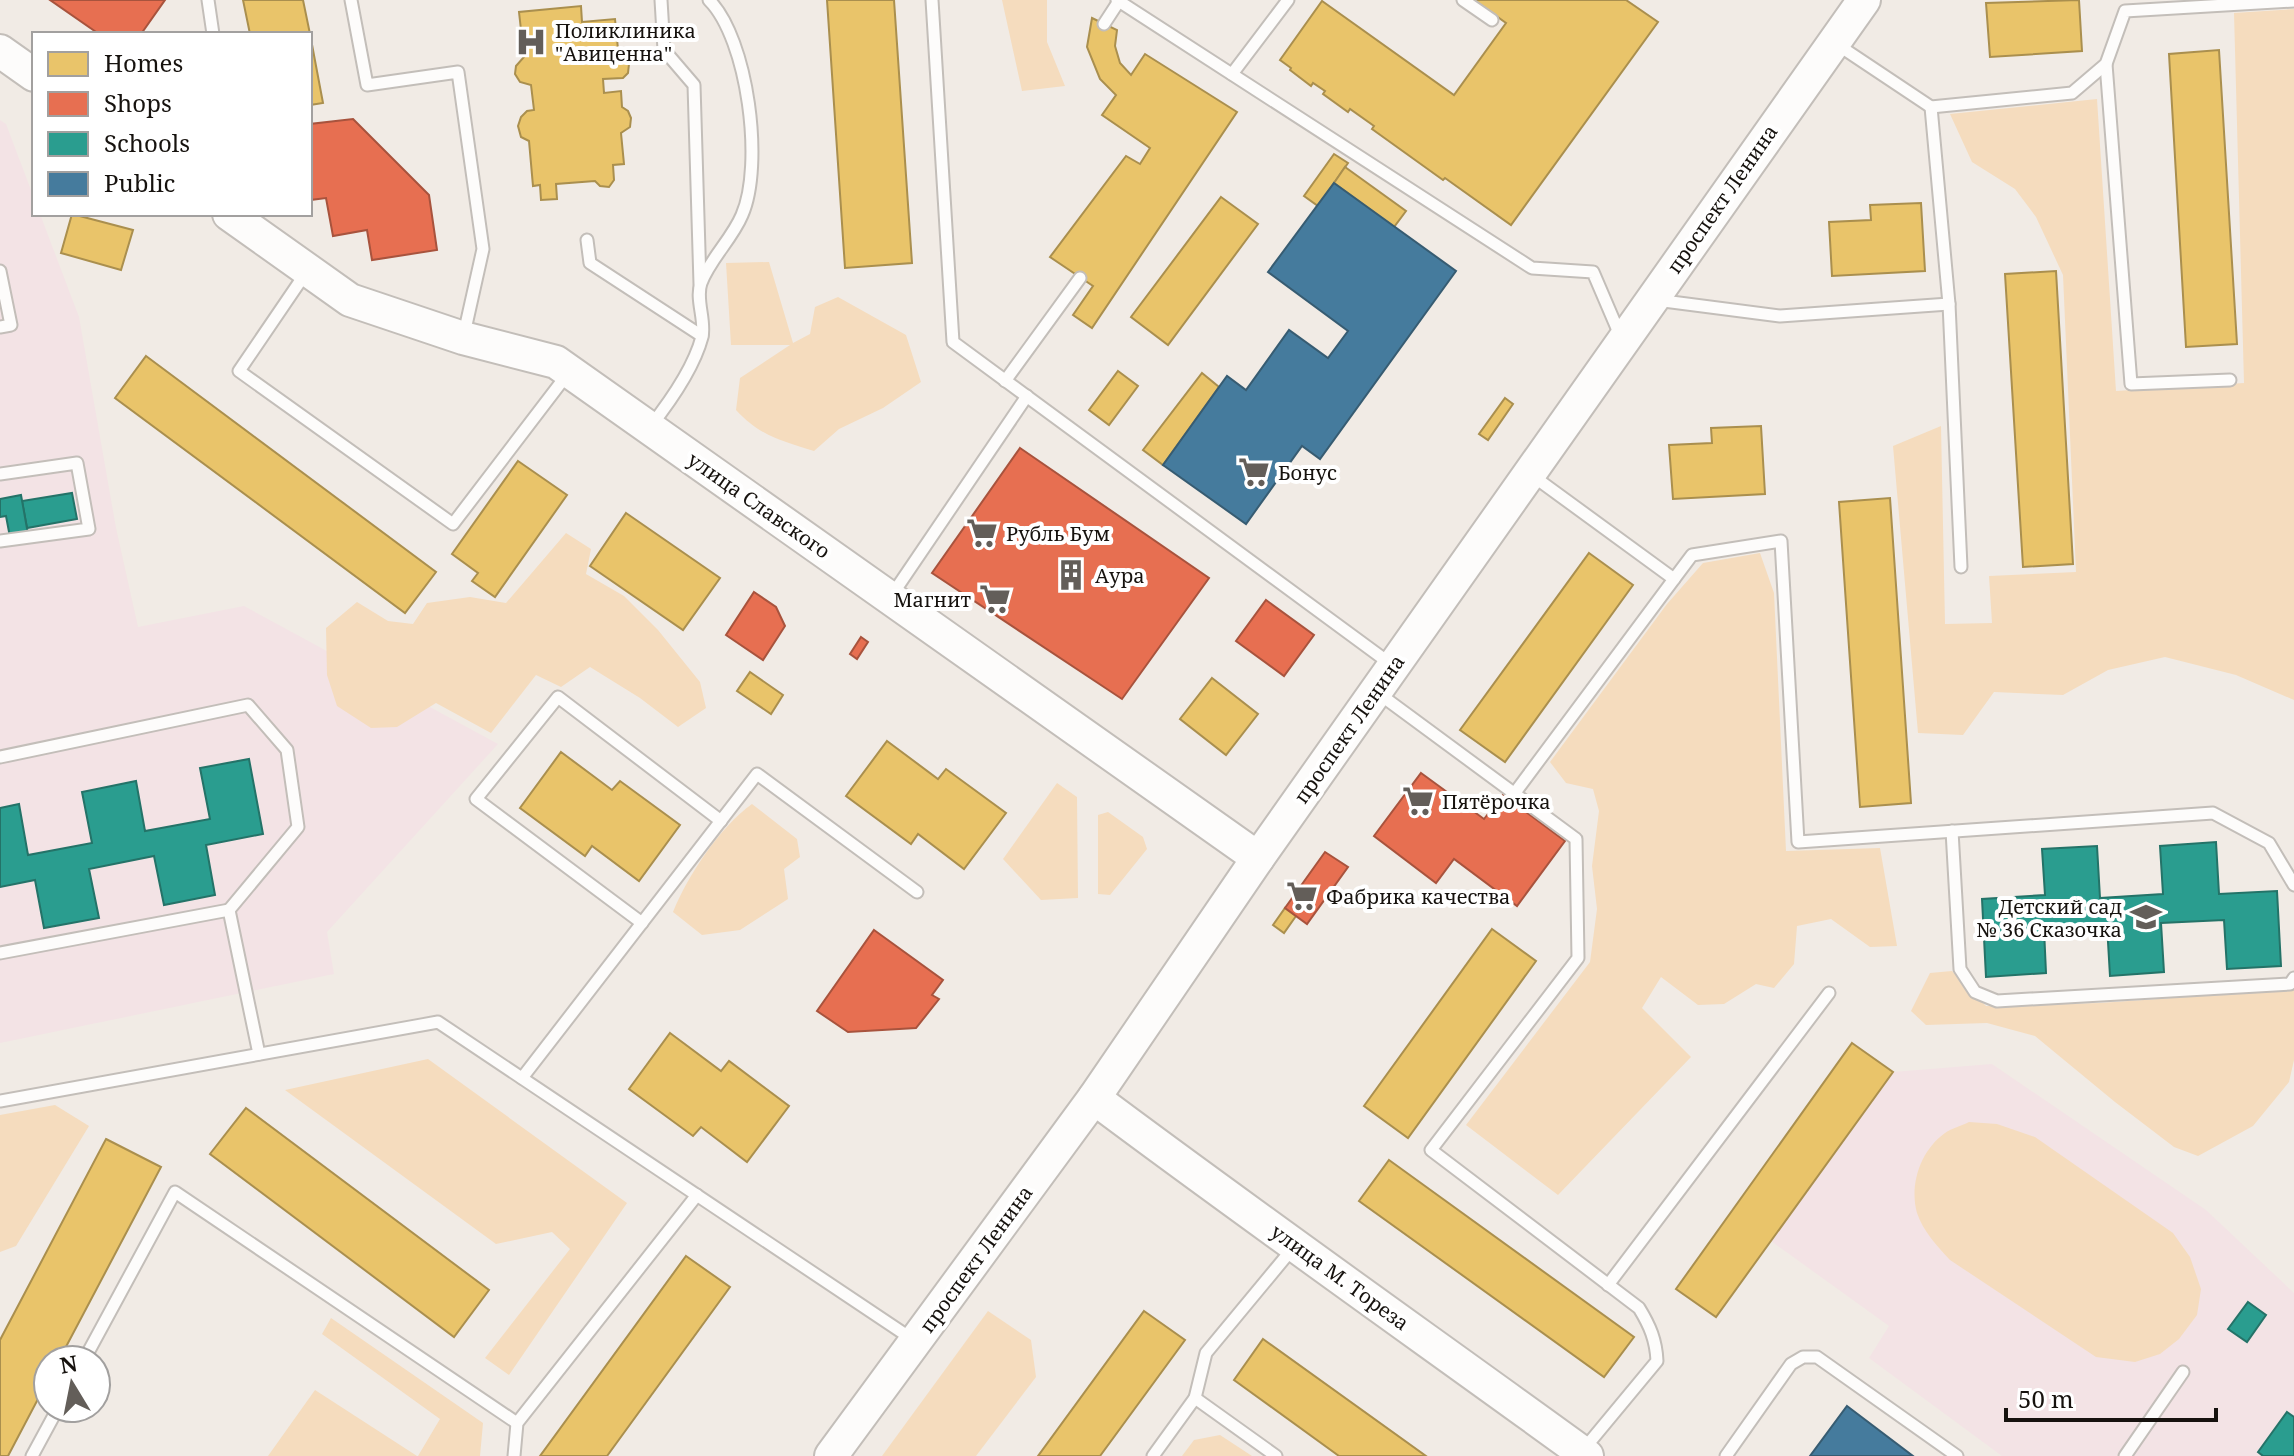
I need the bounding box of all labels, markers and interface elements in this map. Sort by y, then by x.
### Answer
place label: Поликлиника "Авиценна" [555,17,696,67]
hospital icon: Поликлиника "Авиценна" [514,25,548,59]
legend [32,32,312,216]
text: Homes [104,46,183,79]
text: Shops [104,86,172,119]
street label: проспект Ленина [1660,119,1784,279]
text: Schools [104,126,190,159]
text: Public [104,166,175,199]
street label: улица Славского [682,446,836,564]
supermarket icon: Бонус [1237,455,1271,489]
place label: Бонус [1278,459,1337,486]
supermarket icon: Рубль Бум [965,516,999,550]
place label: Рубль Бум [1006,520,1110,547]
building icon: Аура [1054,558,1088,592]
place label: Аура [1095,562,1145,589]
supermarket icon: Магнит [978,582,1012,616]
place label: Магнит [894,586,971,613]
street label: проспект Ленина [1287,649,1411,809]
supermarket icon: Пятёрочка [1401,784,1435,818]
place label: Пятёрочка [1442,788,1551,815]
supermarket icon: Фабрика качества [1285,879,1319,913]
place label: Фабрика качества [1326,883,1510,910]
place label: Детский сад № 36 Сказочка [1976,893,2122,943]
school or university icon: Детский сад № 36 Сказочка [2129,900,2163,934]
street label: проспект Ленина [913,1180,1039,1338]
street label: улица М. Тореза [1265,1218,1415,1336]
north arrow [32,1344,112,1424]
text: N [57,1347,79,1380]
scale bar [2006,1372,2216,1422]
text: 50 m [2018,1382,2074,1415]

